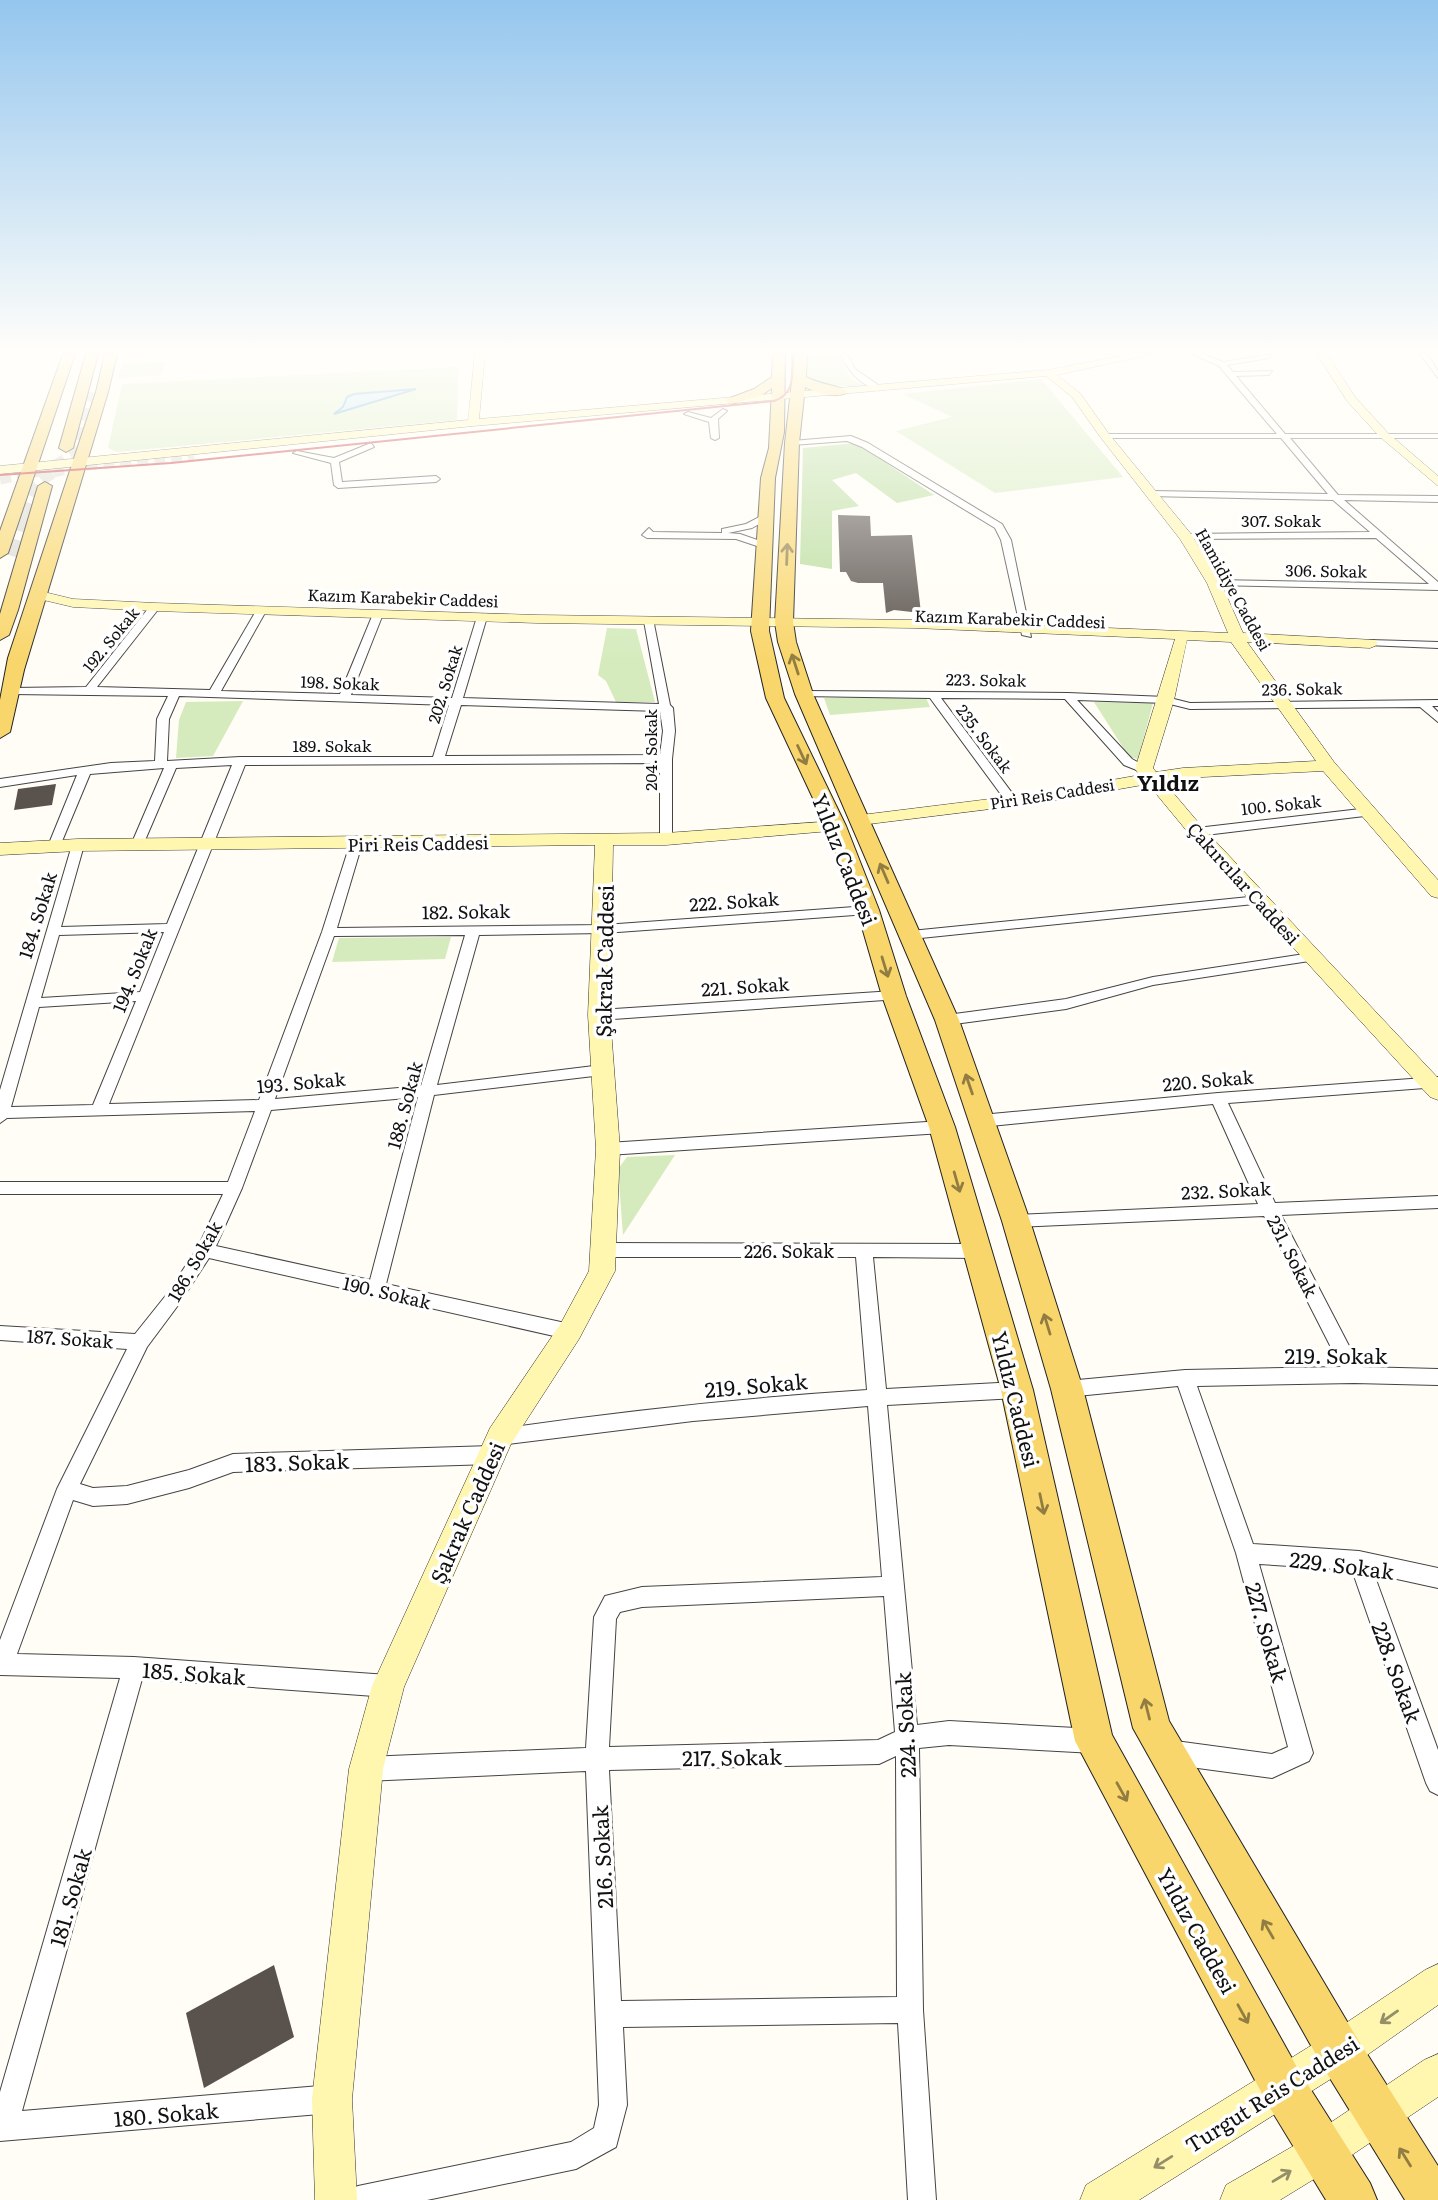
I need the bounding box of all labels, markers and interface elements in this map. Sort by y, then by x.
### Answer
street label: 307. Sokak [1241,508,1321,532]
street label: Hamidiye Caddesi [1190,523,1278,655]
one-way arrow [780,542,793,565]
street label: 306. Sokak [1285,557,1367,583]
street label: Kazım Karabekir Caddesi [307,582,499,612]
street label: 192. Sokak [76,601,144,677]
street label: Kazım Karabekir Caddesi [914,603,1106,633]
street label: 202. Sokak [421,642,467,726]
one-way arrow [787,654,800,676]
street label: 223. Sokak [946,666,1027,692]
street label: 198. Sokak [300,669,380,695]
street label: 236. Sokak [1261,675,1343,701]
street label: 235. Sokak [951,699,1019,777]
street label: 204. Sokak [638,709,662,791]
street label: 189. Sokak [292,733,372,757]
one-way arrow [796,744,810,765]
district label: Yıldız [1137,766,1199,797]
street label: Piri Reis Caddesi [988,771,1116,815]
street label: 100. Sokak [1240,788,1322,820]
street label: Yıldız Caddesi [805,789,887,930]
street label: Çakırcılar Caddesi [1181,816,1307,950]
street label: Piri Reis Caddesi [347,828,489,858]
one-way arrow [877,863,890,884]
street label: 184. Sokak [11,867,63,962]
street label: Şakrak Caddesi [586,884,620,1038]
street label: 222. Sokak [688,884,781,918]
street label: 182. Sokak [422,897,511,925]
street label: 194. Sokak [105,923,164,1016]
one-way arrow [880,955,893,977]
street label: 221. Sokak [700,969,791,1003]
street label: 188. Sokak [379,1057,429,1152]
street label: 220. Sokak [1162,1062,1255,1097]
street label: 193. Sokak [256,1065,347,1099]
one-way arrow [962,1074,974,1096]
one-way arrow [952,1171,965,1193]
street label: 232. Sokak [1180,1174,1273,1206]
street label: 231. Sokak [1261,1210,1326,1302]
street label: 186. Sokak [160,1215,229,1306]
street label: 226. Sokak [744,1237,835,1264]
street label: 190. Sokak [340,1269,435,1315]
one-way arrow [1040,1313,1053,1335]
street label: 187. Sokak [26,1322,115,1355]
street label: Yıldız Caddesi [985,1328,1049,1470]
street label: 219. Sokak [1285,1339,1388,1370]
street label: 219. Sokak [703,1364,809,1404]
street label: Şakrak Caddesi [421,1436,511,1588]
street label: 183. Sokak [244,1444,350,1478]
one-way arrow [1036,1492,1050,1515]
street label: 229. Sokak [1288,1542,1396,1586]
street label: 227. Sokak [1239,1579,1297,1686]
street label: 228. Sokak [1365,1617,1431,1727]
street label: 185. Sokak [141,1653,247,1691]
street label: 224. Sokak [886,1671,922,1778]
one-way arrow [1140,1698,1153,1720]
street label: 217. Sokak [682,1740,782,1772]
one-way arrow [1115,1782,1129,1802]
street label: 216. Sokak [583,1805,619,1909]
street label: 181. Sokak [40,1844,98,1950]
street label: Yıldız Caddesi [1151,1861,1245,1999]
one-way arrow [1261,1919,1274,1940]
one-way arrow [1236,2003,1250,2023]
one-way arrow [1380,2010,1399,2024]
street label: Turgut Reis Caddesi [1178,2027,1364,2159]
street label: 180. Sokak [112,2093,220,2133]
one-way arrow [1398,2148,1412,2168]
one-way arrow [1154,2154,1173,2169]
one-way arrow [1272,2168,1292,2182]

